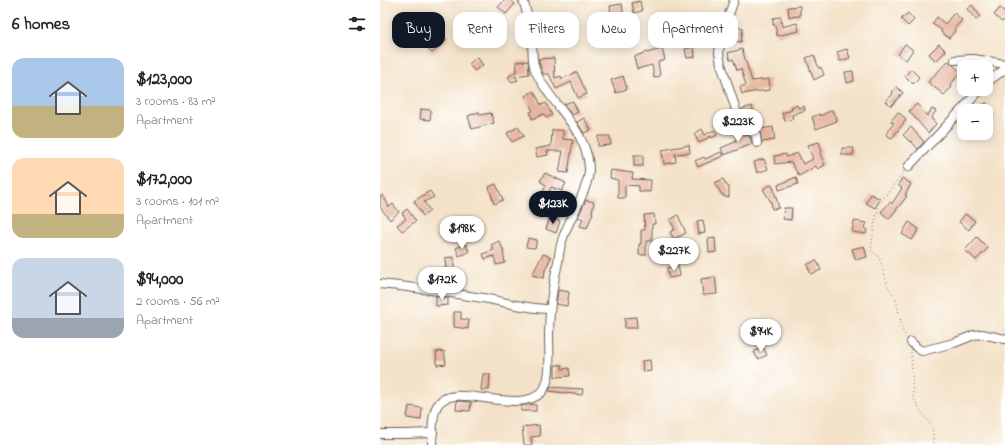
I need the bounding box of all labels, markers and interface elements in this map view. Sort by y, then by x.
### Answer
text: 6 homes [12,12,70,37]
chip: Buy [392,12,445,48]
chip: Rent [453,12,507,48]
chip: Filters [515,12,579,48]
chip: New [587,12,640,48]
chip: Apartment [648,12,738,48]
icon: filters [346,13,368,35]
map controls [957,60,993,140]
button: + [957,60,993,96]
text: $123,000 [136,67,192,92]
icon: home [44,74,92,122]
text: 3 rooms · 83 m² [136,92,216,111]
button: − [957,104,993,140]
pin: $223K [710,109,766,143]
text: Apartment [136,111,193,130]
text: $223K [722,112,754,131]
text: $172,000 [136,167,192,192]
icon: home [44,174,92,222]
pin: $123K [525,191,581,225]
text: 3 rooms · 101 m² [136,192,219,211]
text: $123K [538,194,568,213]
text: Apartment [136,211,193,230]
pin: $198K [434,216,490,250]
text: $198K [448,219,476,238]
pin: $227K [646,238,702,272]
text: $227K [658,241,690,260]
text: $94,000 [136,267,183,292]
pin: $172K [414,267,470,301]
text: $172K [427,270,457,289]
icon: home [44,274,92,322]
text: 2 rooms · 56 m² [136,292,220,311]
text: Apartment [136,311,193,330]
pin: $94K [737,319,785,353]
text: $94K [749,322,773,341]

